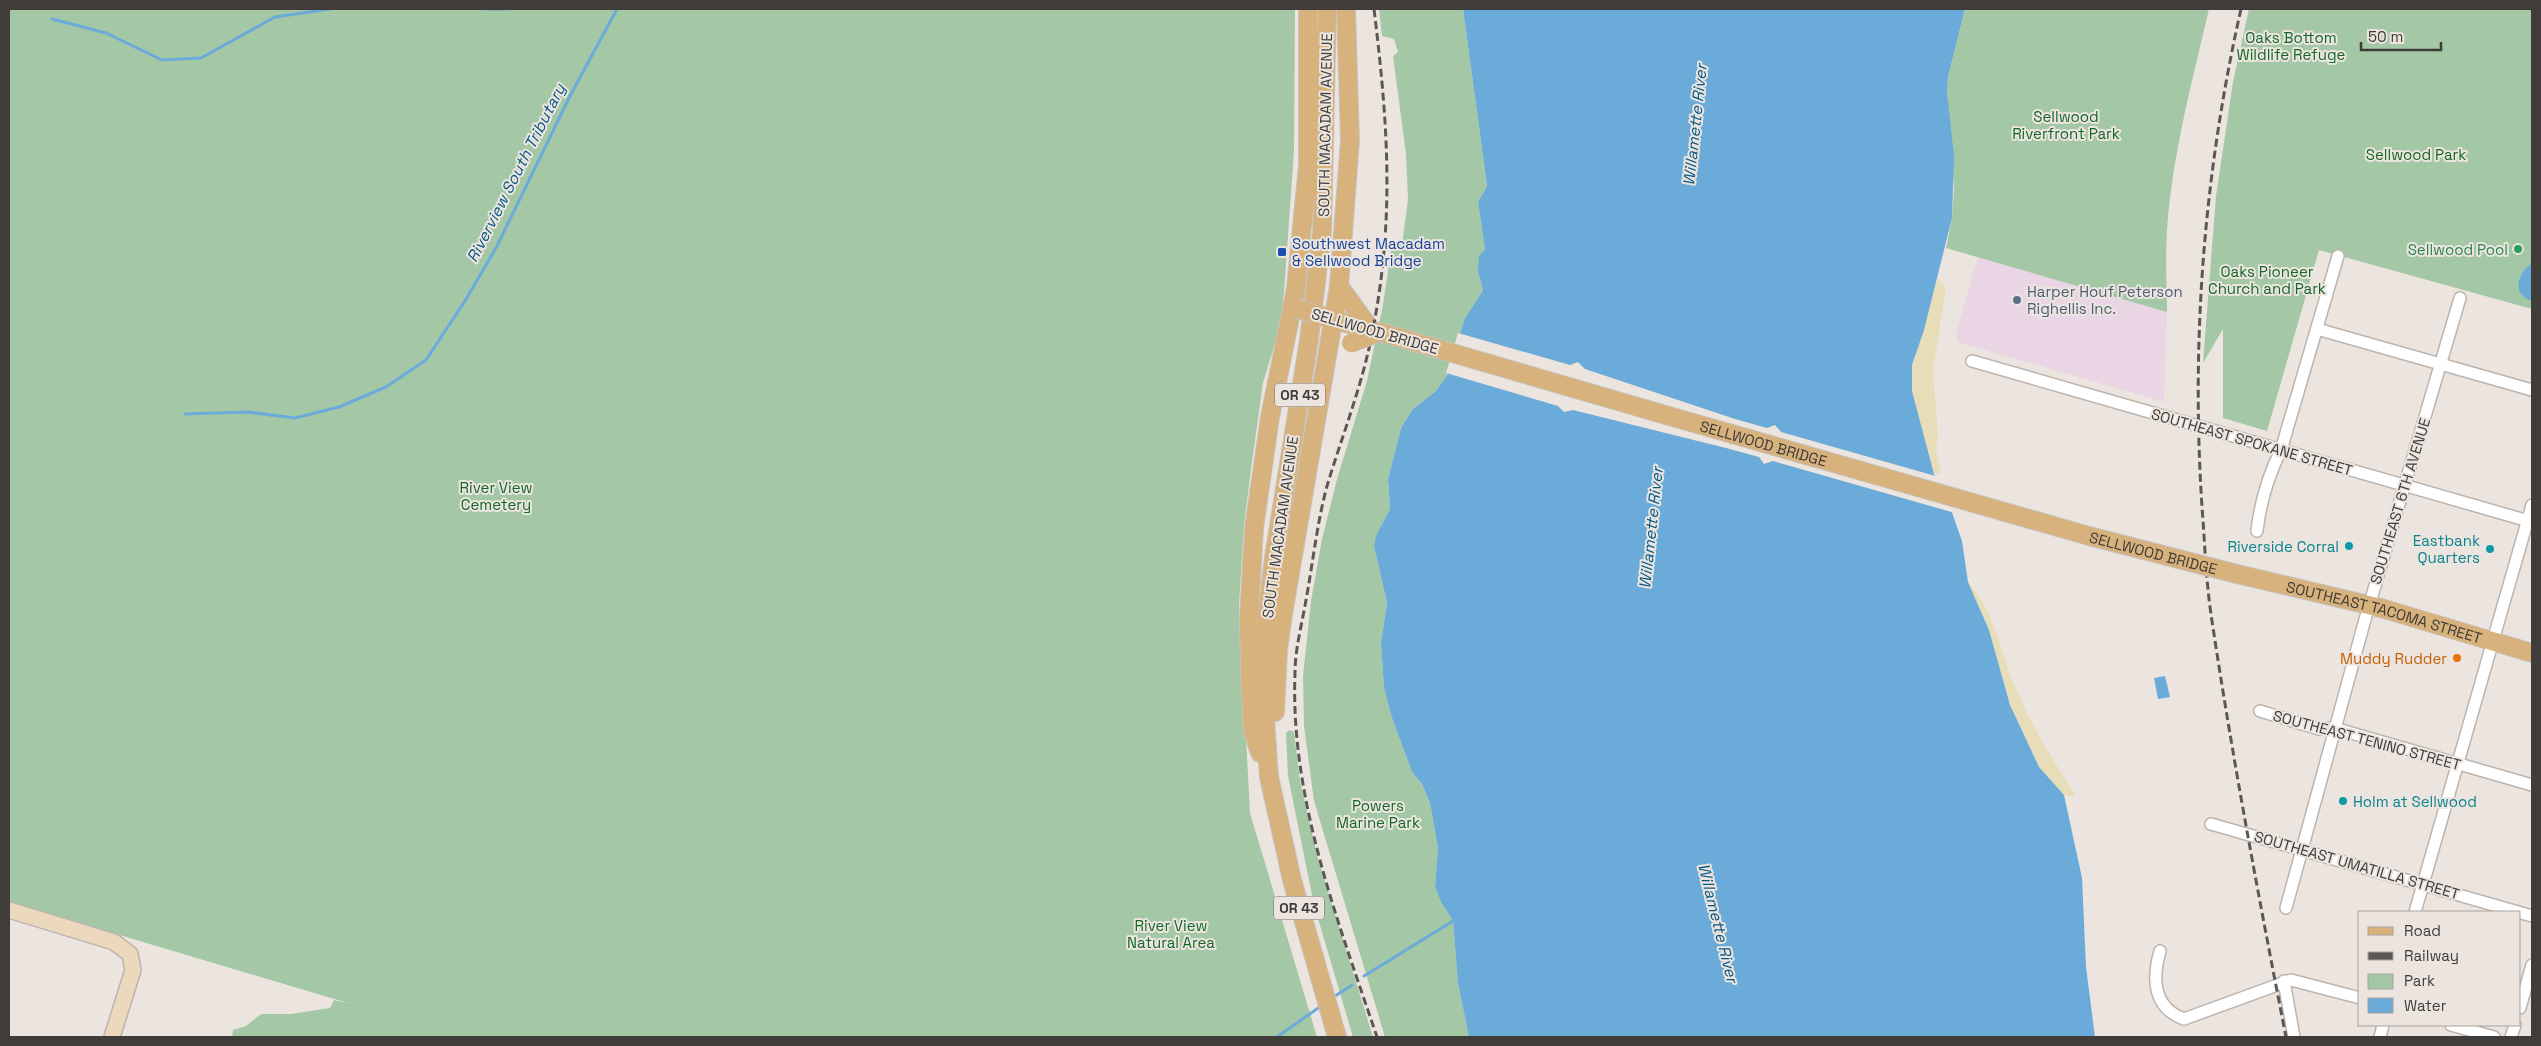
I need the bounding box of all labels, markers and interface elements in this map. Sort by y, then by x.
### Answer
scale bar [2361,20,2441,52]
text: 50 m [2368,27,2403,46]
park label: Oaks Bottom Wildlife Refuge [2237,28,2346,64]
street label: SOUTH MACADAM AVENUE [1314,33,1336,217]
water label: Willamette River [1678,61,1712,187]
water label: Riverview South Tributary [462,79,571,266]
park label: Sellwood Riverfront Park [2012,107,2120,143]
park label: Sellwood Park [2366,145,2466,164]
place label: Southwest Macadam & Sellwood Bridge [1292,234,1445,270]
place label: Sellwood Pool [2408,240,2508,259]
marker: Sellwood Pool [2512,243,2524,255]
marker: Southwest Macadam & Sellwood Bridge [1276,246,1288,258]
park label: Oaks Pioneer Church and Park [2208,262,2326,298]
place label: Harper Houf Peterson Righellis Inc. [2027,282,2183,318]
marker: Harper Houf Peterson Righellis Inc. [2011,294,2023,306]
street label: SELLWOOD BRIDGE [1309,304,1441,358]
road number: OR 43 [1275,384,1325,406]
street label: SOUTHEAST SPOKANE STREET [2149,404,2355,480]
street label: SOUTHEAST 6TH AVENUE [2366,415,2434,587]
street label: SELLWOOD BRIDGE [1698,416,1829,470]
street label: SOUTH MACADAM AVENUE [1258,435,1302,619]
water label: Willamette River [1634,464,1668,590]
park label: River View Cemetery [460,478,532,514]
street label: SELLWOOD BRIDGE [2087,527,2219,578]
place label: Eastbank Quarters [2413,531,2480,567]
place label: Riverside Corral [2227,537,2339,556]
marker: Riverside Corral [2343,540,2355,552]
marker: Eastbank Quarters [2484,543,2496,555]
street label: SOUTHEAST TACOMA STREET [2284,576,2485,647]
place label: Muddy Rudder [2340,649,2447,668]
marker: Muddy Rudder [2451,652,2463,664]
street label: SOUTHEAST TENINO STREET [2271,706,2463,774]
place label: Holm at Sellwood [2353,792,2477,811]
marker: Holm at Sellwood [2337,795,2349,807]
park label: Powers Marine Park [1336,796,1420,832]
street label: SOUTHEAST UMATILLA STREET [2252,827,2462,904]
water label: Willamette River [1693,861,1743,987]
road number: OR 43 [1274,896,1324,920]
legend [2358,911,2521,1026]
park label: River View Natural Area [1127,916,1215,952]
text: Road [2404,921,2441,940]
text: Railway [2404,946,2459,965]
text: Park [2404,971,2435,990]
text: Water [2404,996,2447,1015]

